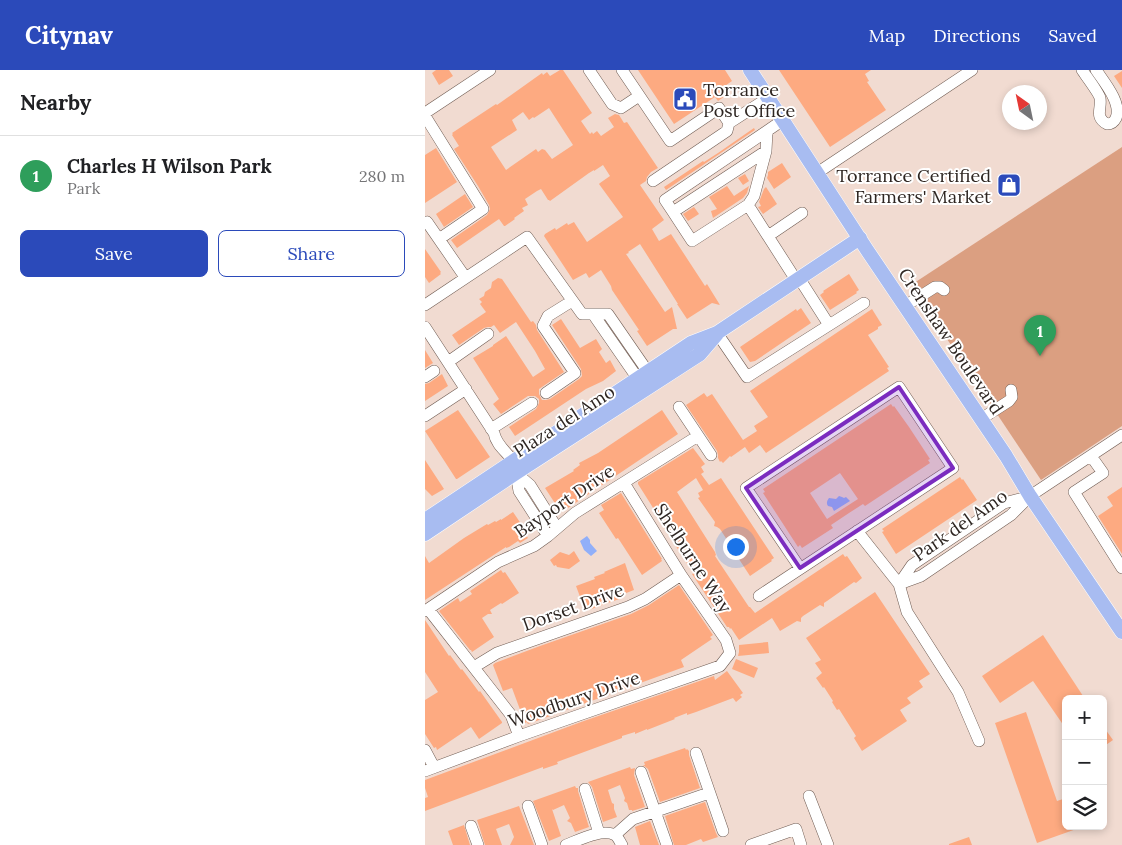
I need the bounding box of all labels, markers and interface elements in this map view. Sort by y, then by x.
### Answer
text: Citynav [25,20,113,51]
text: Map [869,24,905,47]
text: Directions [933,24,1020,47]
text: Saved [1048,24,1097,47]
place label: Torrance Post Office [703,78,796,122]
north arrow [1002,85,1047,130]
public building icon: Torrance Post Office [672,86,698,112]
text: Nearby [20,89,91,116]
text: Charles H Wilson Park [67,154,272,178]
place label: Torrance Certified Farmers' Market [836,164,991,208]
text: 1 [33,166,39,186]
text: 280 m [359,166,405,186]
shop icon: Torrance Certified Farmers' Market [996,172,1022,198]
text: Park [67,178,100,198]
button: Save [20,230,208,277]
button: Share [218,230,405,277]
street label: Crenshaw Boulevard [893,263,1009,419]
pin: 1 [1024,315,1056,356]
street label: Plaza del Amo [509,380,619,462]
street label: Bayport Drive [510,459,619,543]
street label: Park del Amo [908,484,1012,566]
street label: Shelburne Way [649,499,737,617]
your location [723,534,749,560]
street label: Dorset Drive [519,578,627,636]
street label: Woodbury Drive [505,666,643,732]
map controls [1062,695,1107,830]
button: + [1062,695,1107,740]
button: − [1062,740,1107,785]
button: layers [1062,785,1107,830]

